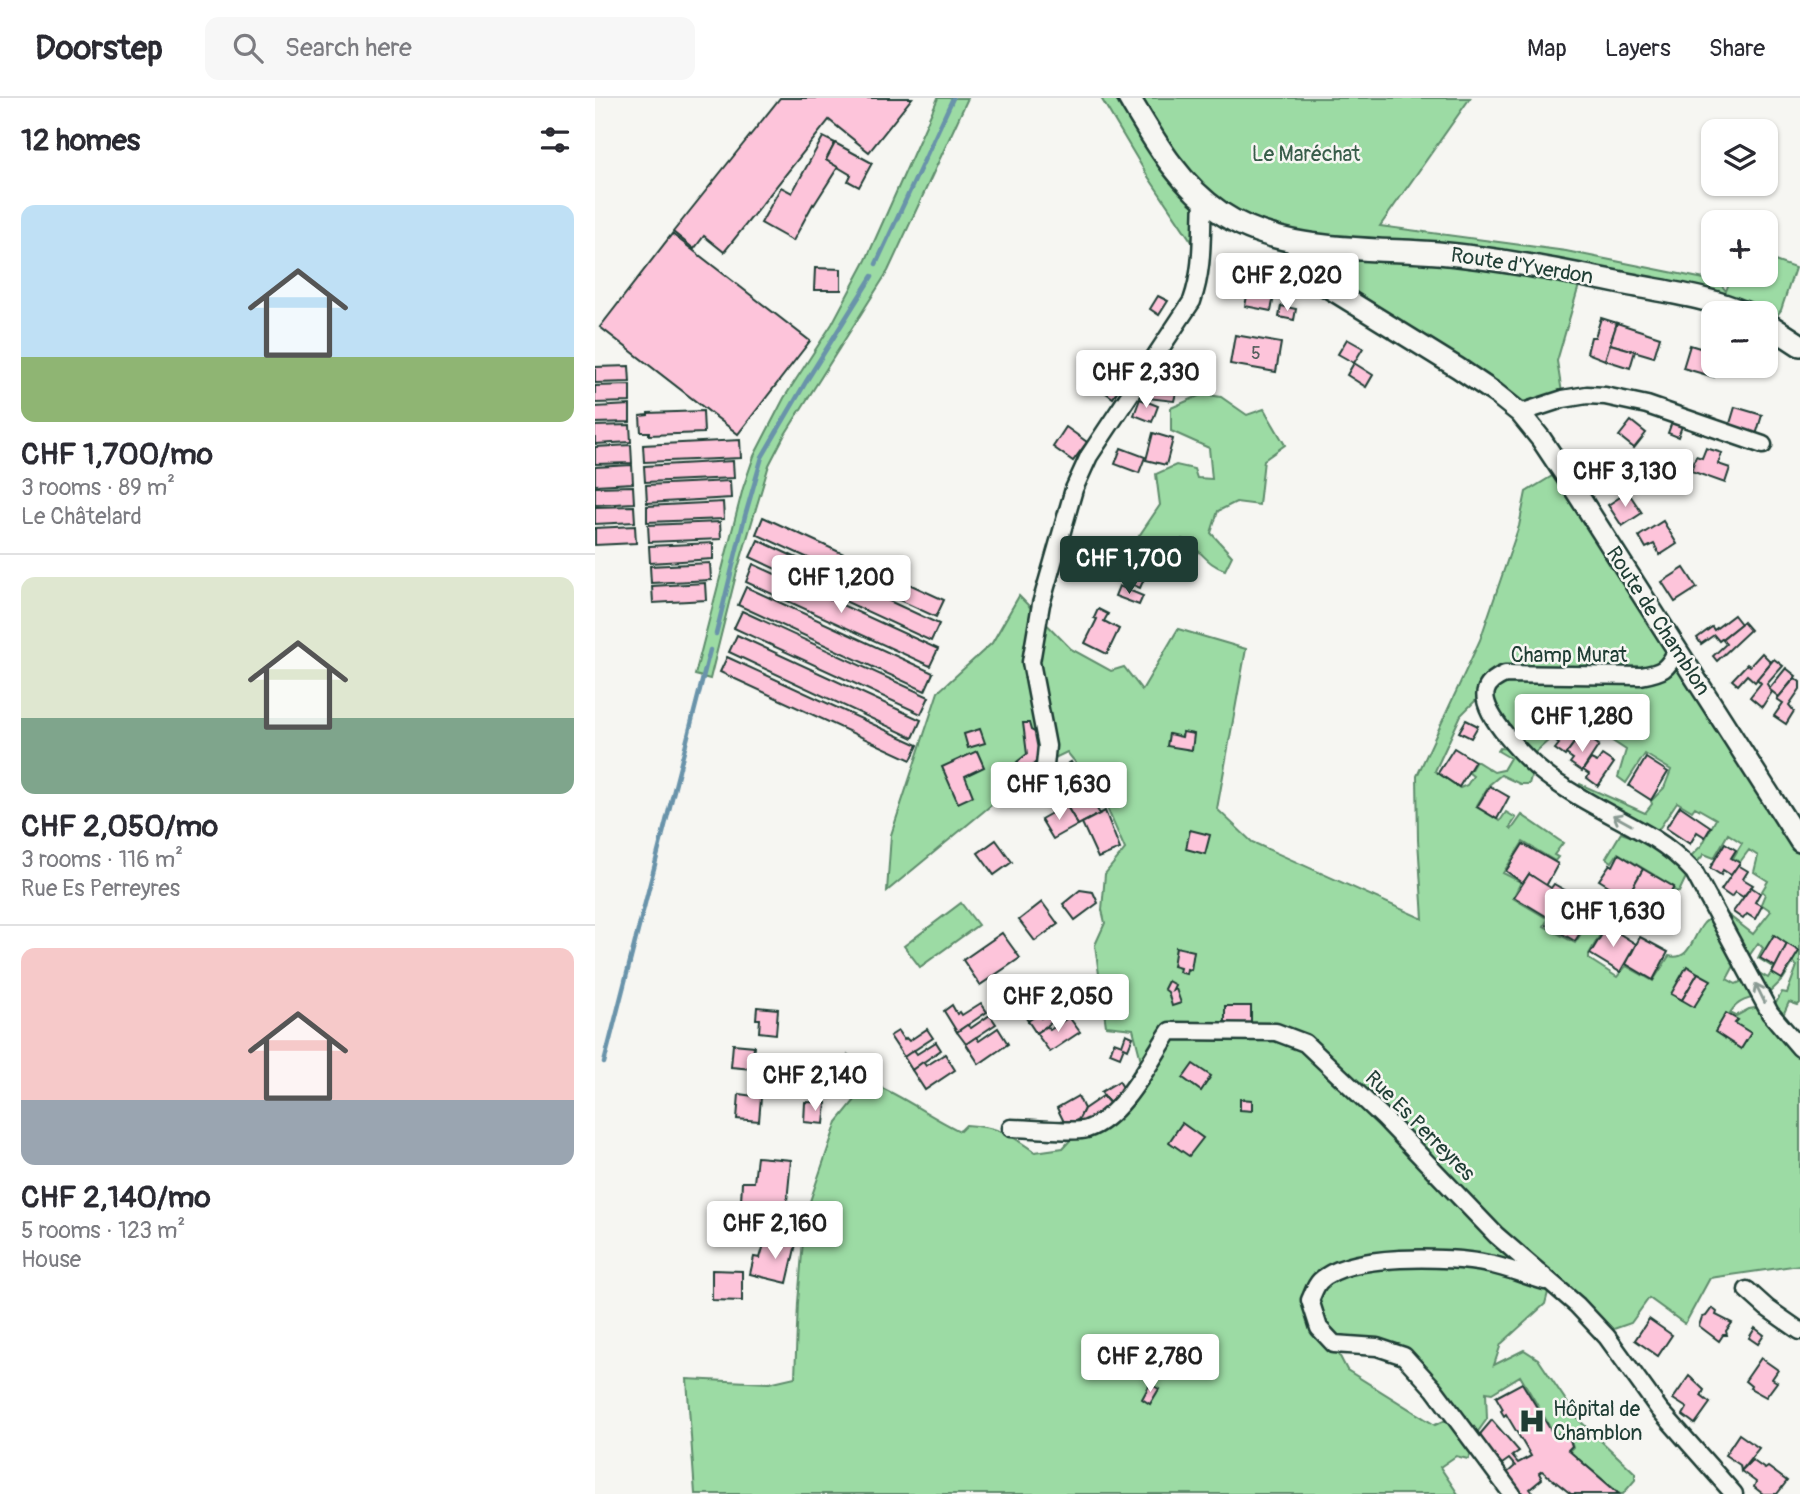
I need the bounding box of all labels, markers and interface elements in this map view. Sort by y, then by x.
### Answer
search box [205,17,695,80]
text: Doorstep [35,28,163,69]
icon: search [229,29,267,67]
text: Search here [285,32,412,64]
text: Map [1527,34,1567,63]
text: Layers [1605,34,1671,63]
text: Share [1709,34,1765,63]
map controls [1701,119,1778,378]
button: layers [1701,119,1778,196]
icon: filters [536,121,574,159]
text: 12 homes [21,122,140,159]
park label: Le Maréchat [1252,141,1361,168]
button: + [1701,210,1778,287]
street label: Route d'Yverdon [1449,241,1595,291]
icon: home [235,250,361,376]
pin: CHF 2,020 [1207,254,1367,313]
text: CHF 2,020 [1232,261,1342,290]
button: − [1701,301,1778,378]
house number: 5 [1251,342,1261,365]
pin: CHF 2,330 [1066,350,1226,410]
text: CHF 2,330 [1092,358,1200,387]
text: CHF 1,700/mo [21,436,213,473]
pin: CHF 3,130 [1545,450,1705,509]
text: CHF 3,130 [1573,457,1677,486]
text: 3 rooms · 89 m² [21,473,175,502]
text: Le Châtelard [21,502,142,531]
pin: CHF 1,700 [1049,536,1209,596]
street label: Route de Chamblon [1600,541,1716,701]
text: CHF 1,700 [1076,544,1182,573]
pin: CHF 1,200 [761,556,921,615]
text: CHF 1,200 [788,563,894,592]
icon: home [235,622,361,748]
street label: Champ Murat [1511,642,1628,669]
pin: CHF 1,280 [1502,694,1662,754]
text: CHF 1,280 [1531,702,1633,731]
pin: CHF 1,630 [979,762,1139,822]
text: CHF 1,630 [1007,770,1111,799]
text: CHF 2,050/mo [21,808,218,845]
one-way arrow [1612,813,1632,827]
text: 3 rooms · 116 m² [21,845,183,874]
text: Rue Es Perreyres [21,874,180,903]
pin: CHF 1,630 [1533,890,1693,949]
text: CHF 1,630 [1561,897,1665,926]
pin: CHF 2,050 [978,974,1138,1034]
text: CHF 2,050 [1003,982,1113,1011]
one-way arrow [1753,983,1767,1004]
icon: home [235,993,361,1119]
pin: CHF 2,140 [735,1054,895,1113]
text: CHF 2,140 [763,1061,867,1090]
street label: Rue Es Perreyres [1359,1065,1481,1187]
text: CHF 2,140/mo [21,1179,211,1216]
pin: CHF 2,160 [695,1202,855,1261]
text: CHF 2,160 [723,1209,827,1238]
text: 5 rooms · 123 m² [21,1216,185,1245]
text: House [21,1245,81,1274]
pin: CHF 2,780 [1070,1334,1230,1394]
text: CHF 2,780 [1097,1342,1203,1371]
place label: Hôpital de Chamblon [1553,1396,1642,1447]
hospital icon: Hôpital de Chamblon [1517,1406,1547,1436]

